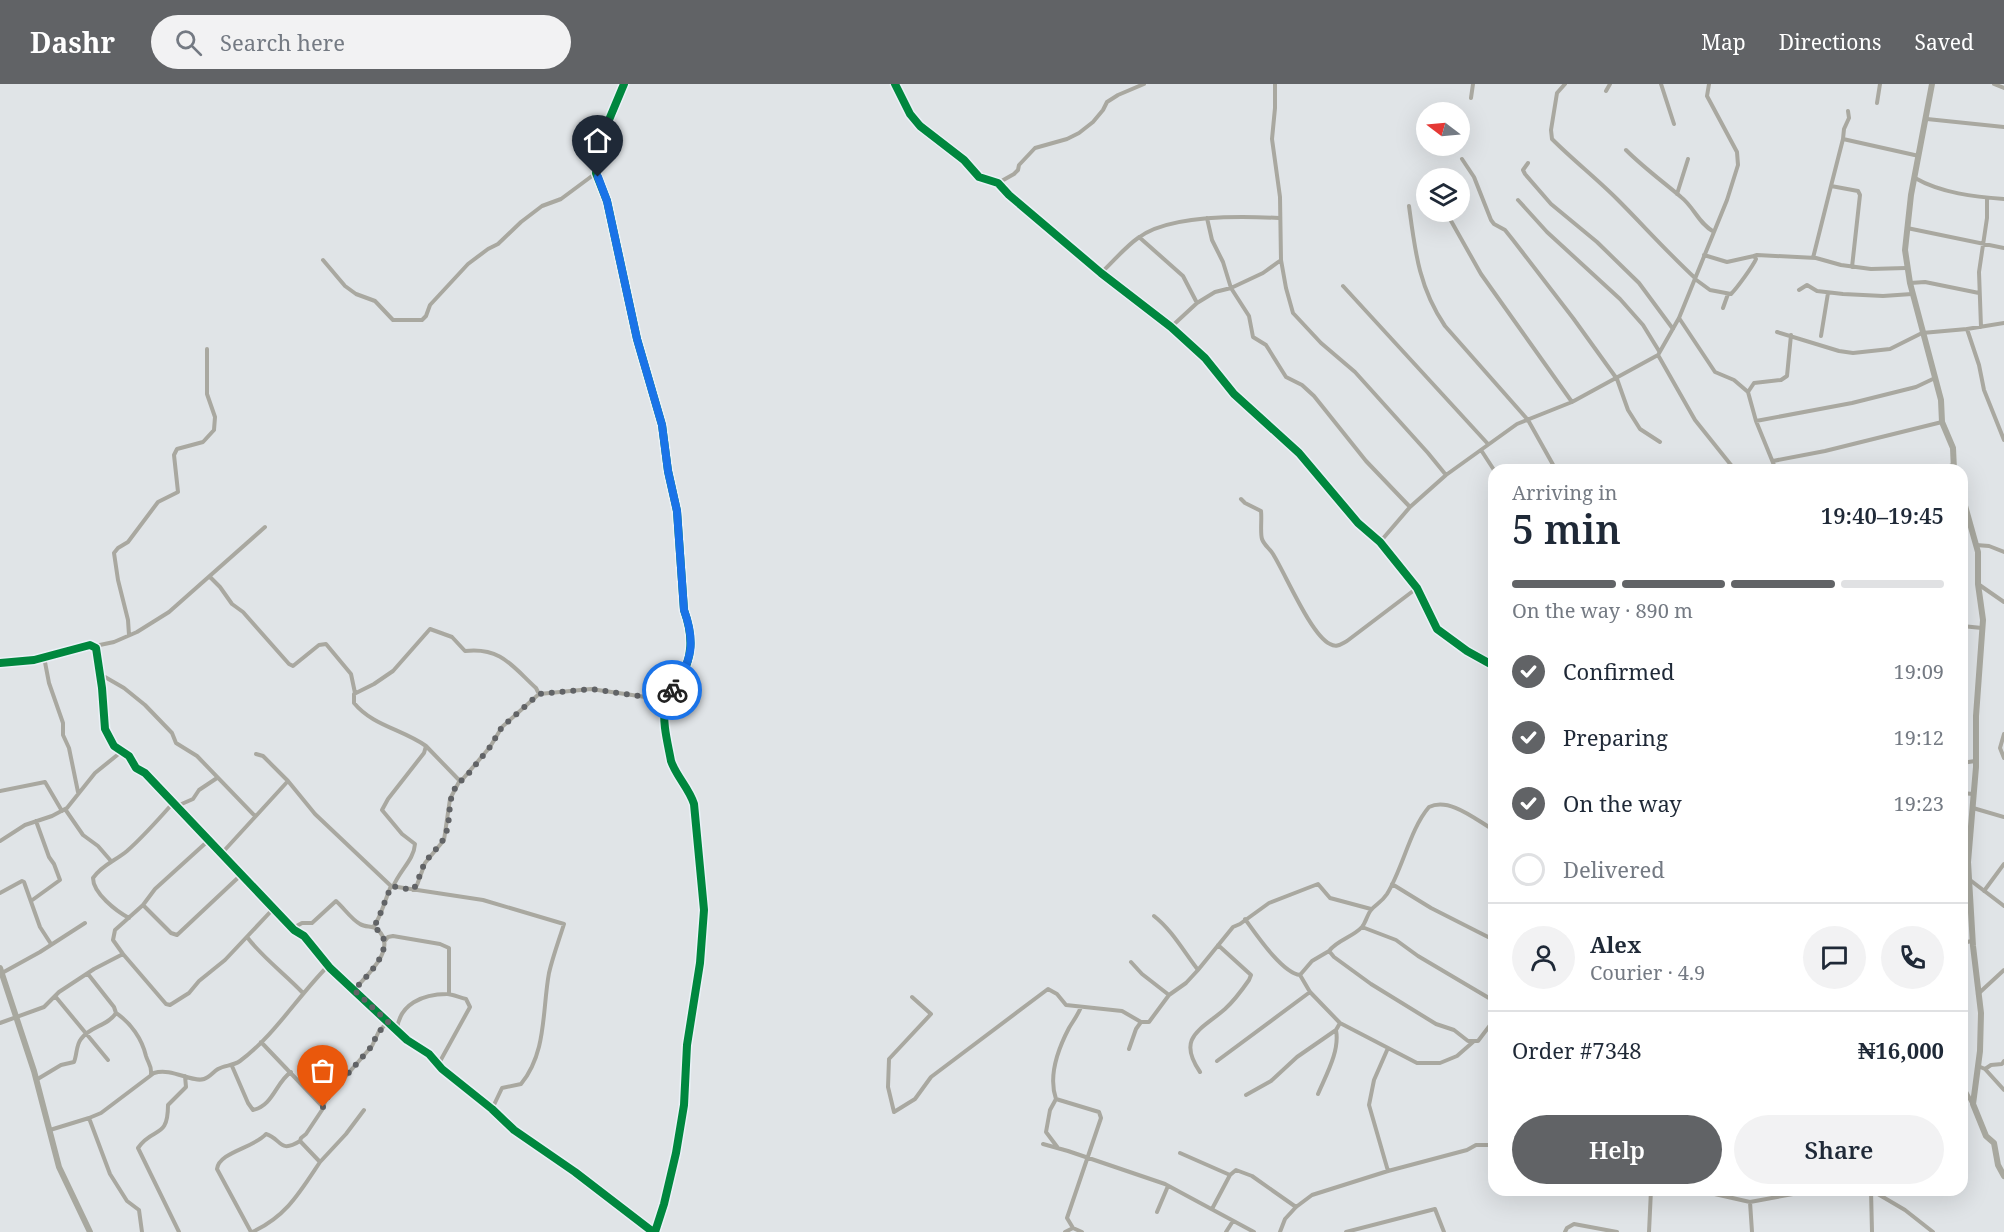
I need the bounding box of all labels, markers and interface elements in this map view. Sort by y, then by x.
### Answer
search box [151,15,571,69]
text: Dashr [30,23,115,61]
icon: search [172,26,205,59]
text: Search here [220,27,345,57]
text: Map [1701,28,1746,56]
text: Directions [1779,28,1881,56]
text: Saved [1914,28,1974,56]
north arrow [1416,102,1470,156]
map controls [1416,102,1470,222]
pin [572,115,623,177]
icon: home [581,124,614,157]
button: layers [1416,168,1470,222]
text: Arriving in [1512,479,1617,506]
text: 19:40–19:45 [1821,500,1944,530]
text: 5 min [1512,502,1621,555]
text: On the way · 890 m [1512,597,1693,624]
icon: check [1512,655,1545,688]
text: Confirmed [1563,656,1674,686]
text: 19:09 [1894,658,1944,685]
courier [642,660,702,720]
icon: bike [656,674,689,707]
icon: check [1512,721,1545,754]
text: Preparing [1563,722,1668,752]
text: 19:12 [1894,724,1944,751]
icon: check [1512,787,1545,820]
text: On the way [1563,788,1682,818]
text: 19:23 [1894,790,1944,817]
text: Delivered [1563,854,1665,884]
button: person [1512,926,1575,989]
button: chat [1803,926,1866,989]
button: phone [1881,926,1944,989]
text: Alex [1590,929,1641,959]
text: Courier · 4.9 [1590,959,1705,986]
text: Order #7348 [1512,1035,1642,1065]
text: ₦16,000 [1858,1035,1944,1065]
pin [297,1045,348,1107]
icon: bag [306,1054,339,1087]
button: Help [1512,1115,1722,1184]
button: Share [1734,1115,1944,1184]

